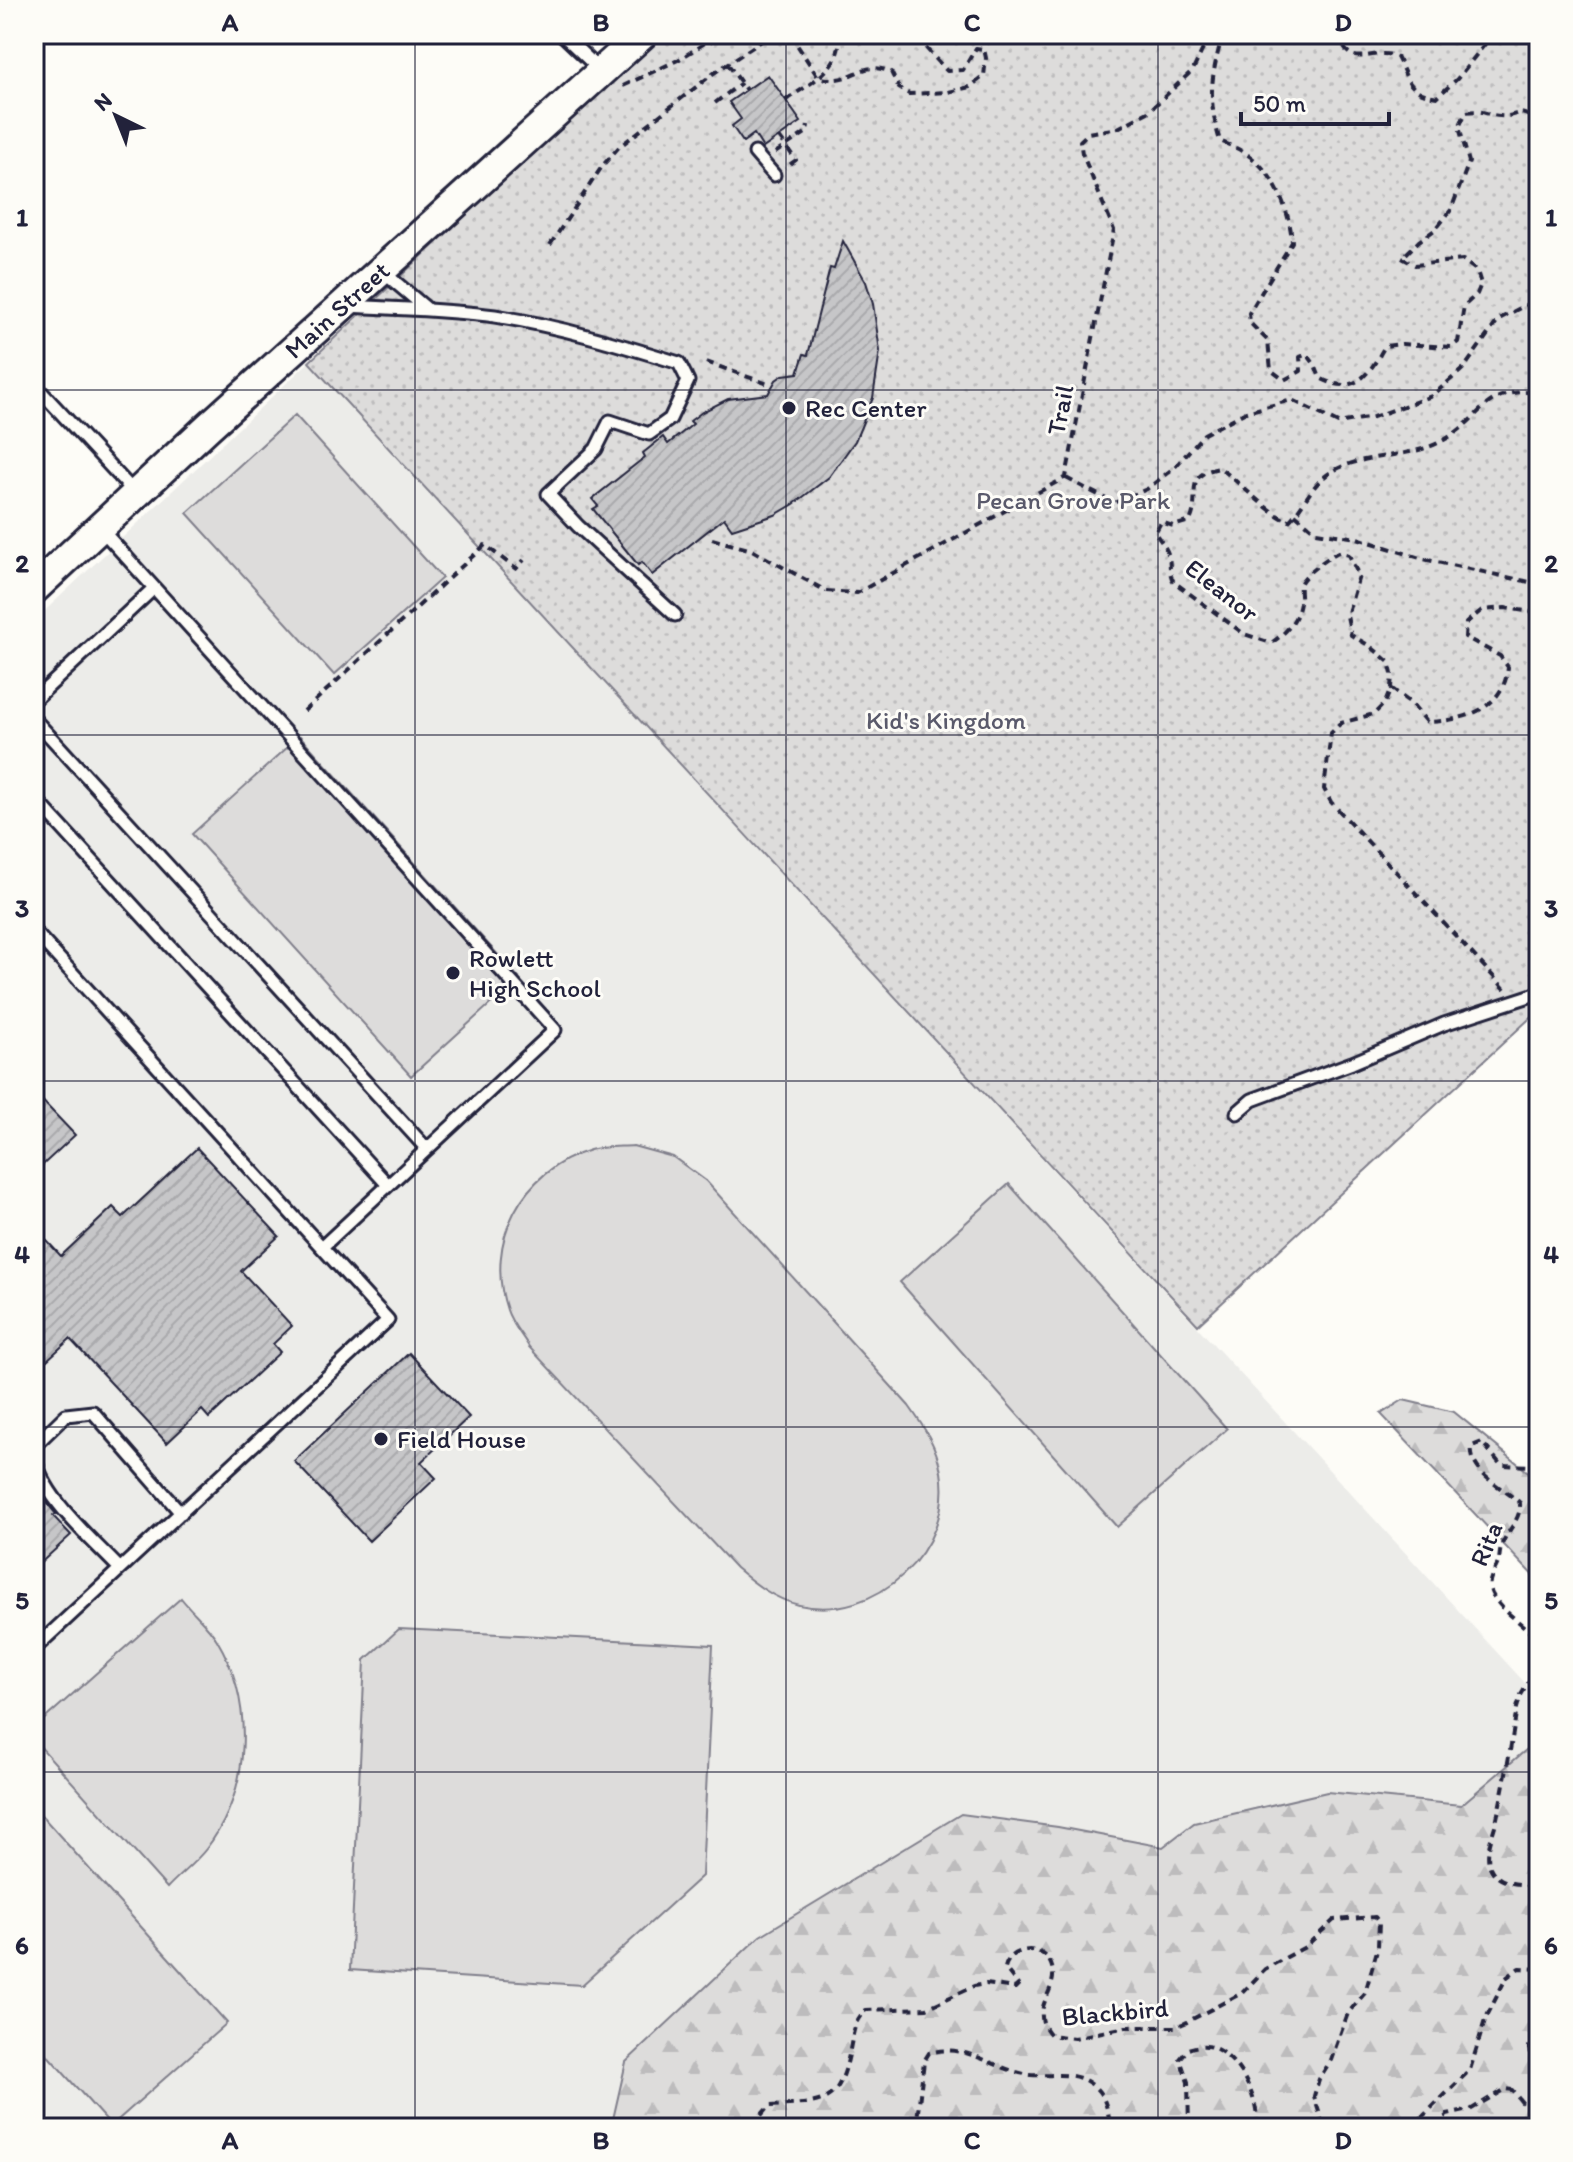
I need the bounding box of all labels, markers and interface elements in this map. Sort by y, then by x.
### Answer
text: A [221,6,239,38]
text: B [593,6,610,38]
text: C [964,6,981,38]
text: D [1334,6,1352,38]
north arrow [76,76,156,156]
scale bar [1241,76,1389,126]
text: N [88,87,117,117]
text: 50 m [1253,89,1306,118]
text: 1 [16,201,28,233]
text: 1 [1545,201,1557,233]
street label: Main Street [278,254,396,366]
street label: Trail [1039,382,1081,438]
place label: Rec Center [805,392,927,424]
marker: Rec Center [780,399,798,417]
park label: Pecan Grove Park [976,484,1171,516]
text: 2 [15,547,29,579]
text: 2 [1544,547,1558,579]
street label: Eleanor [1179,551,1266,629]
park label: Kid's Kingdom [866,704,1026,736]
text: 3 [15,892,29,924]
text: 3 [1544,892,1558,924]
place label: Rowlett High School [469,942,601,1004]
marker: Rowlett High School [444,964,462,982]
text: 4 [14,1238,30,1270]
text: 4 [1543,1238,1559,1270]
place label: Field House [397,1423,526,1455]
marker: Field House [372,1430,390,1448]
street label: Rita [1462,1517,1510,1571]
text: 5 [15,1584,29,1616]
text: 5 [1544,1584,1558,1616]
text: 6 [15,1929,29,1961]
text: 6 [1544,1929,1558,1961]
street label: Blackbird [1060,1991,1170,2033]
text: A [221,2124,239,2156]
text: B [593,2124,610,2156]
text: C [964,2124,981,2156]
text: D [1334,2124,1352,2156]

